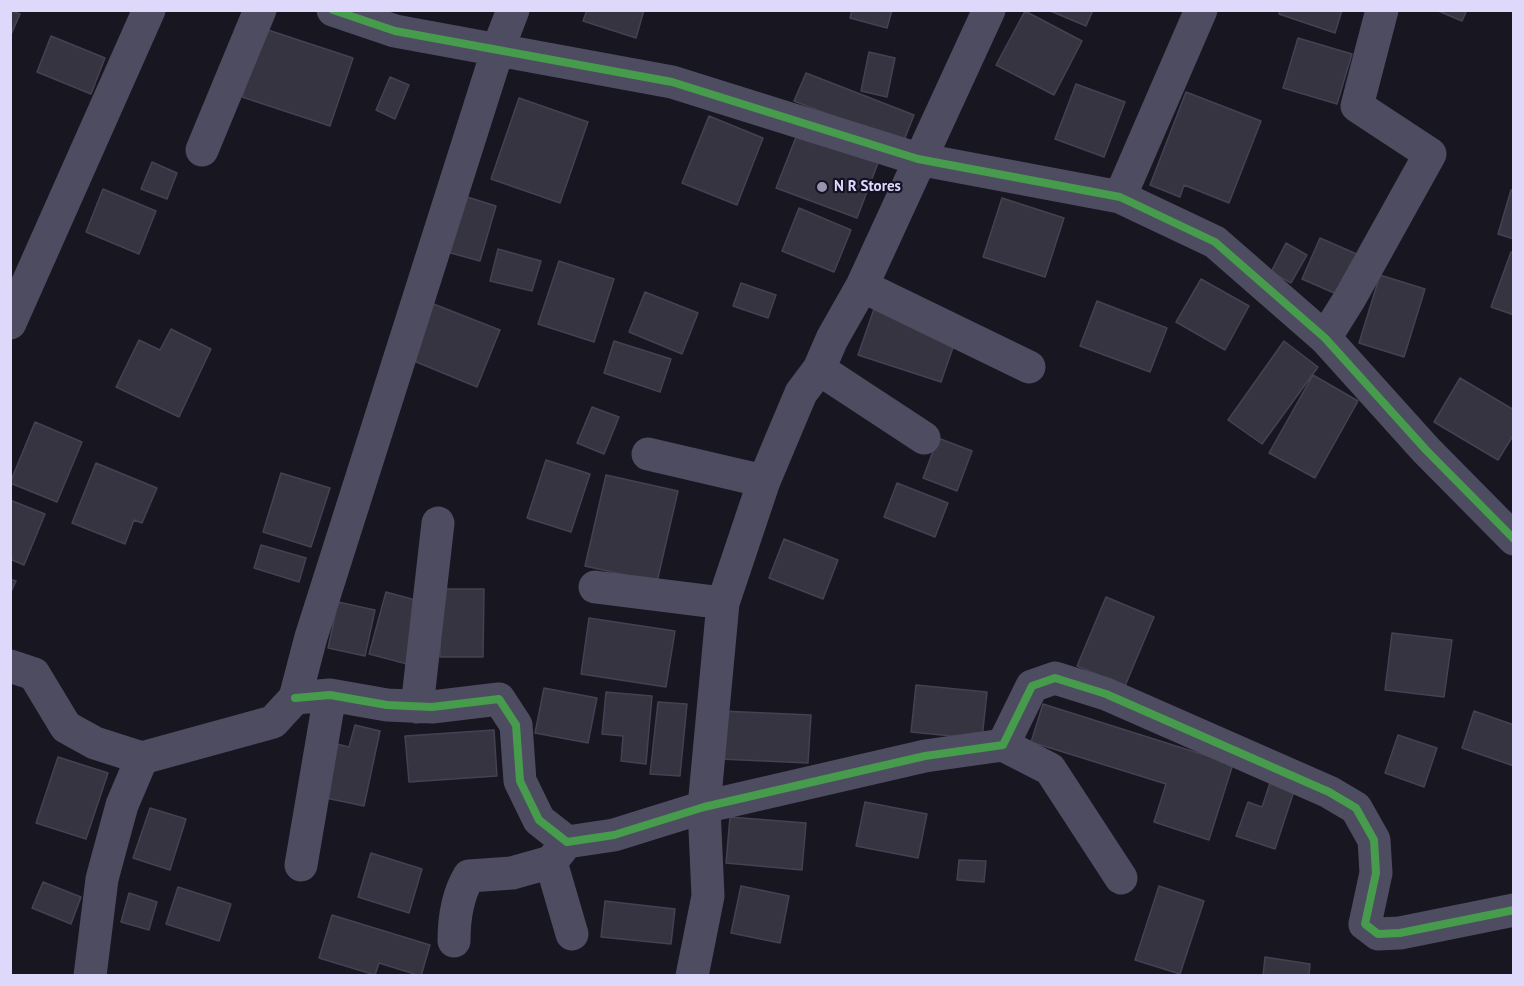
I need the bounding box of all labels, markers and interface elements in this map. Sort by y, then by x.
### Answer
place label: N R Stores [834,178,901,196]
marker: N R Stores [815,180,829,194]

